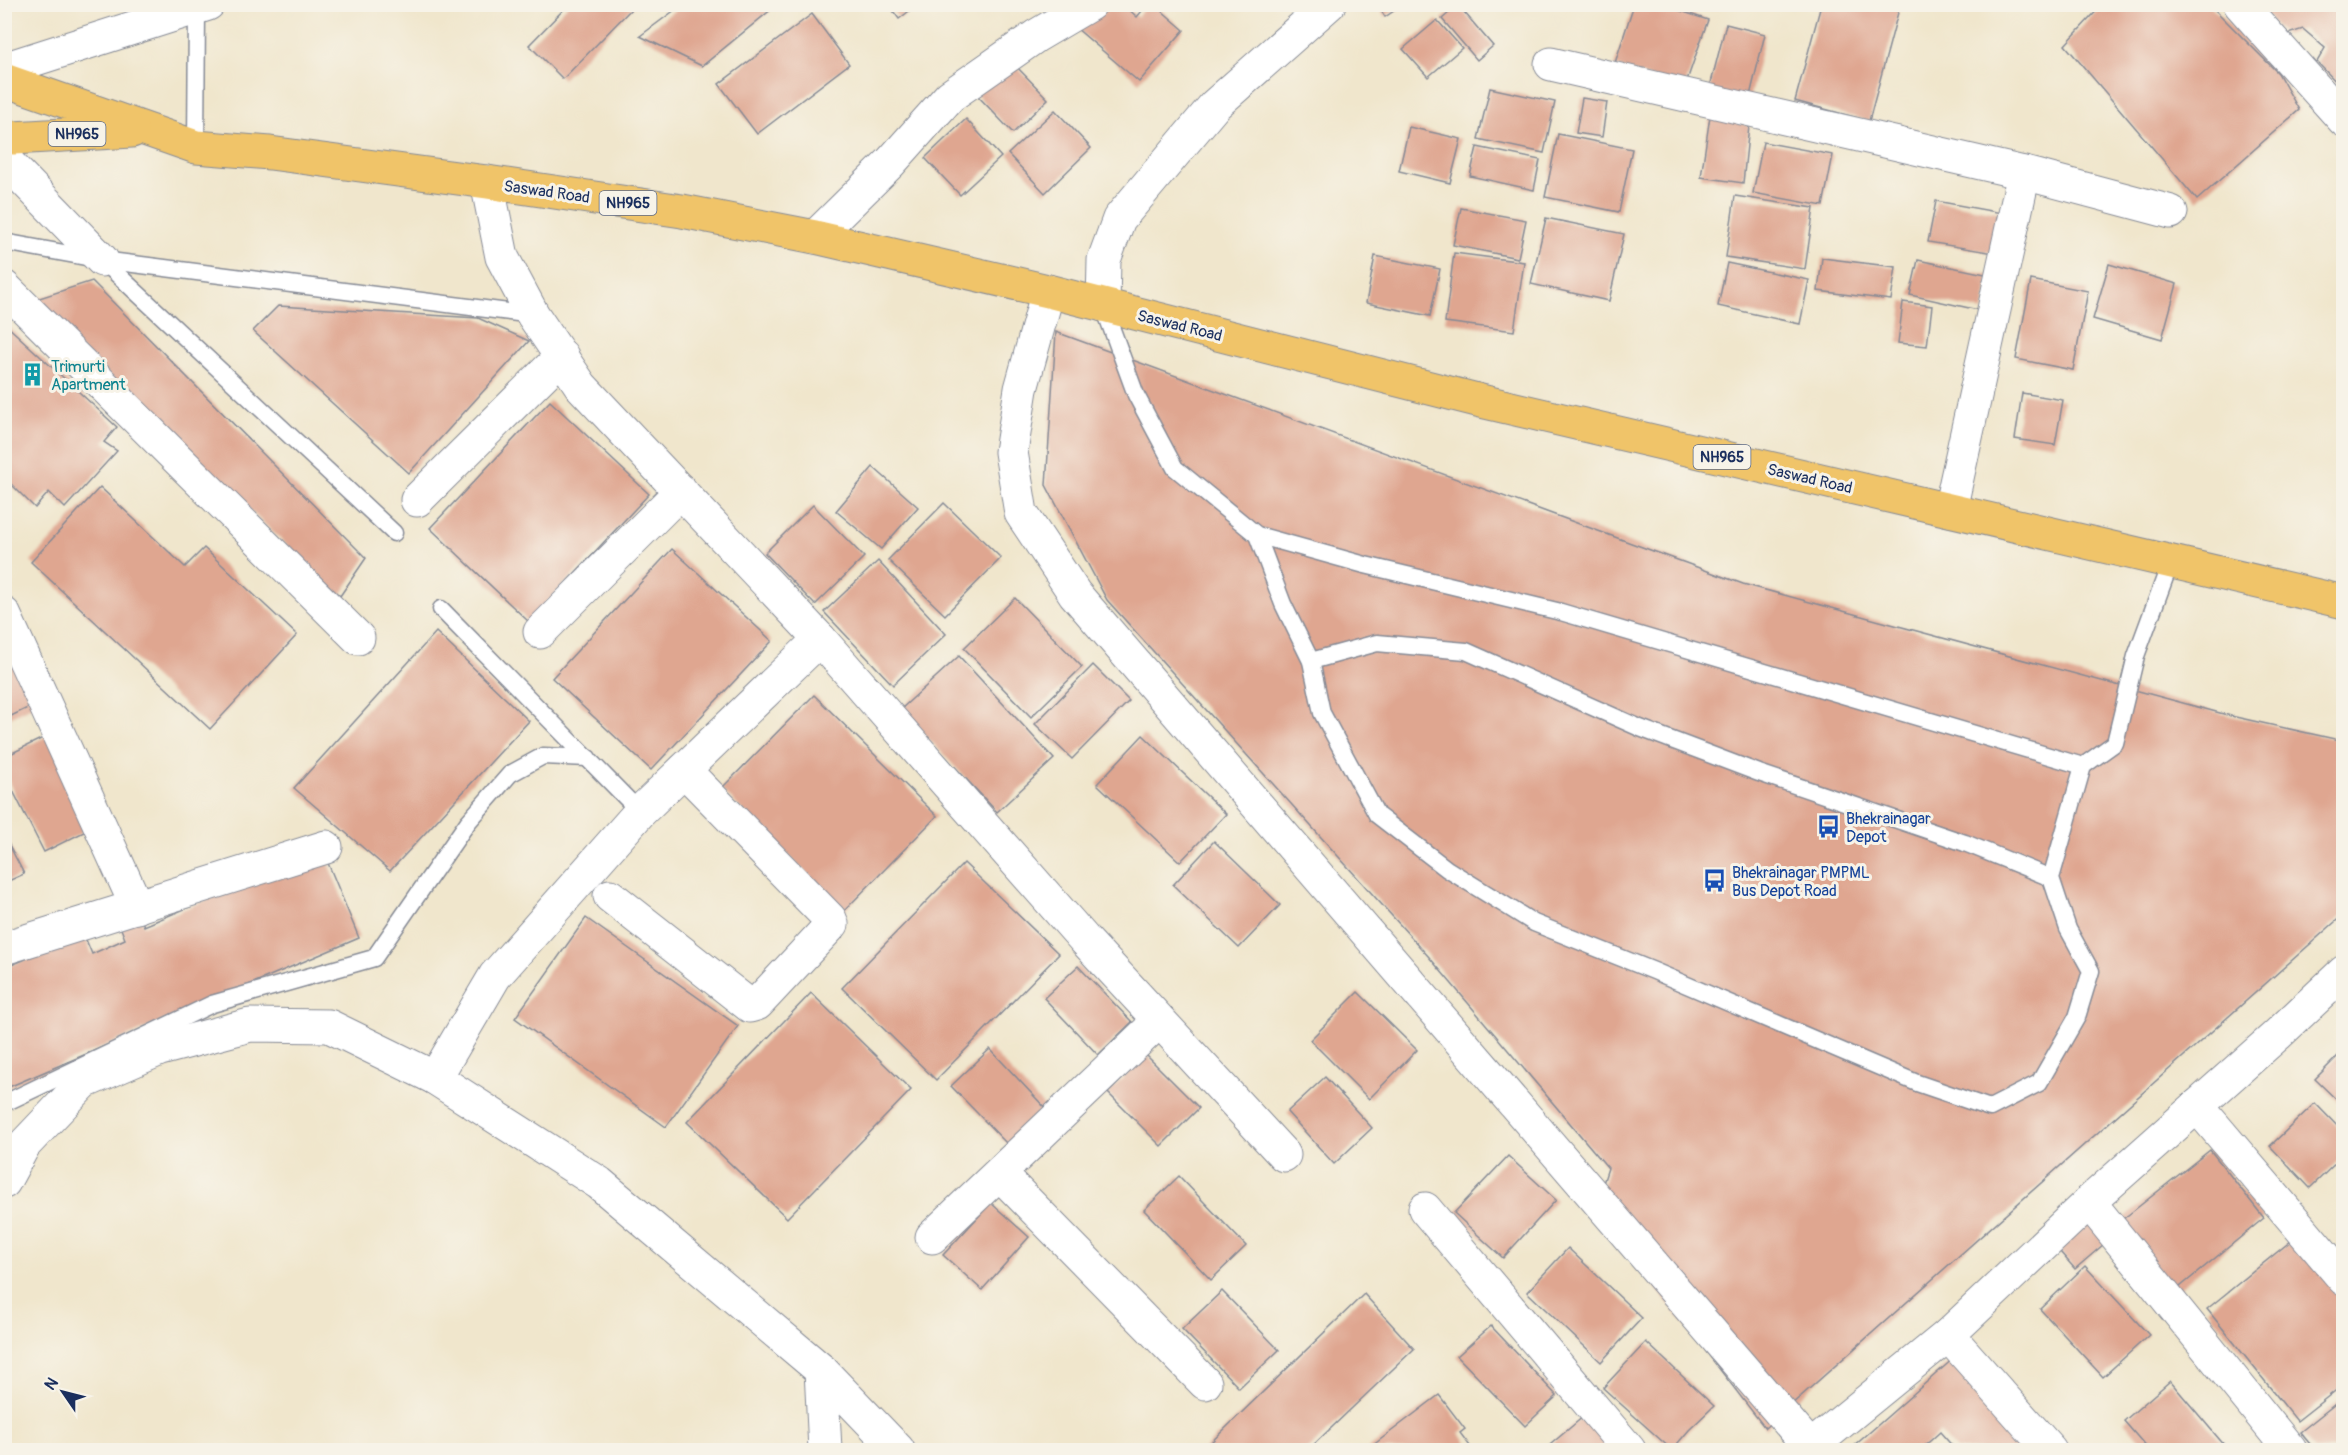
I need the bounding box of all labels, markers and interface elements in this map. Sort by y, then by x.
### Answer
road number: NH965 [48,122,106,146]
street label: Saswad Road [503,176,591,208]
road number: NH965 [600,191,656,215]
street label: Saswad Road [1135,306,1224,346]
place label: Trimurti Apartment [51,357,126,395]
building icon: Trimurti Apartment [20,362,46,388]
road number: NH965 [1694,445,1750,469]
street label: Saswad Road [1765,459,1854,498]
place label: Bhekrainagar Depot [1846,809,1931,847]
bus stop icon: Bhekrainagar Depot [1815,814,1841,840]
place label: Bhekrainagar PMPML Bus Depot Road [1732,863,1870,901]
bus stop icon: Bhekrainagar PMPML Bus Depot Road [1701,868,1727,894]
north arrow [33,1362,93,1422]
text: N [40,1374,63,1394]

